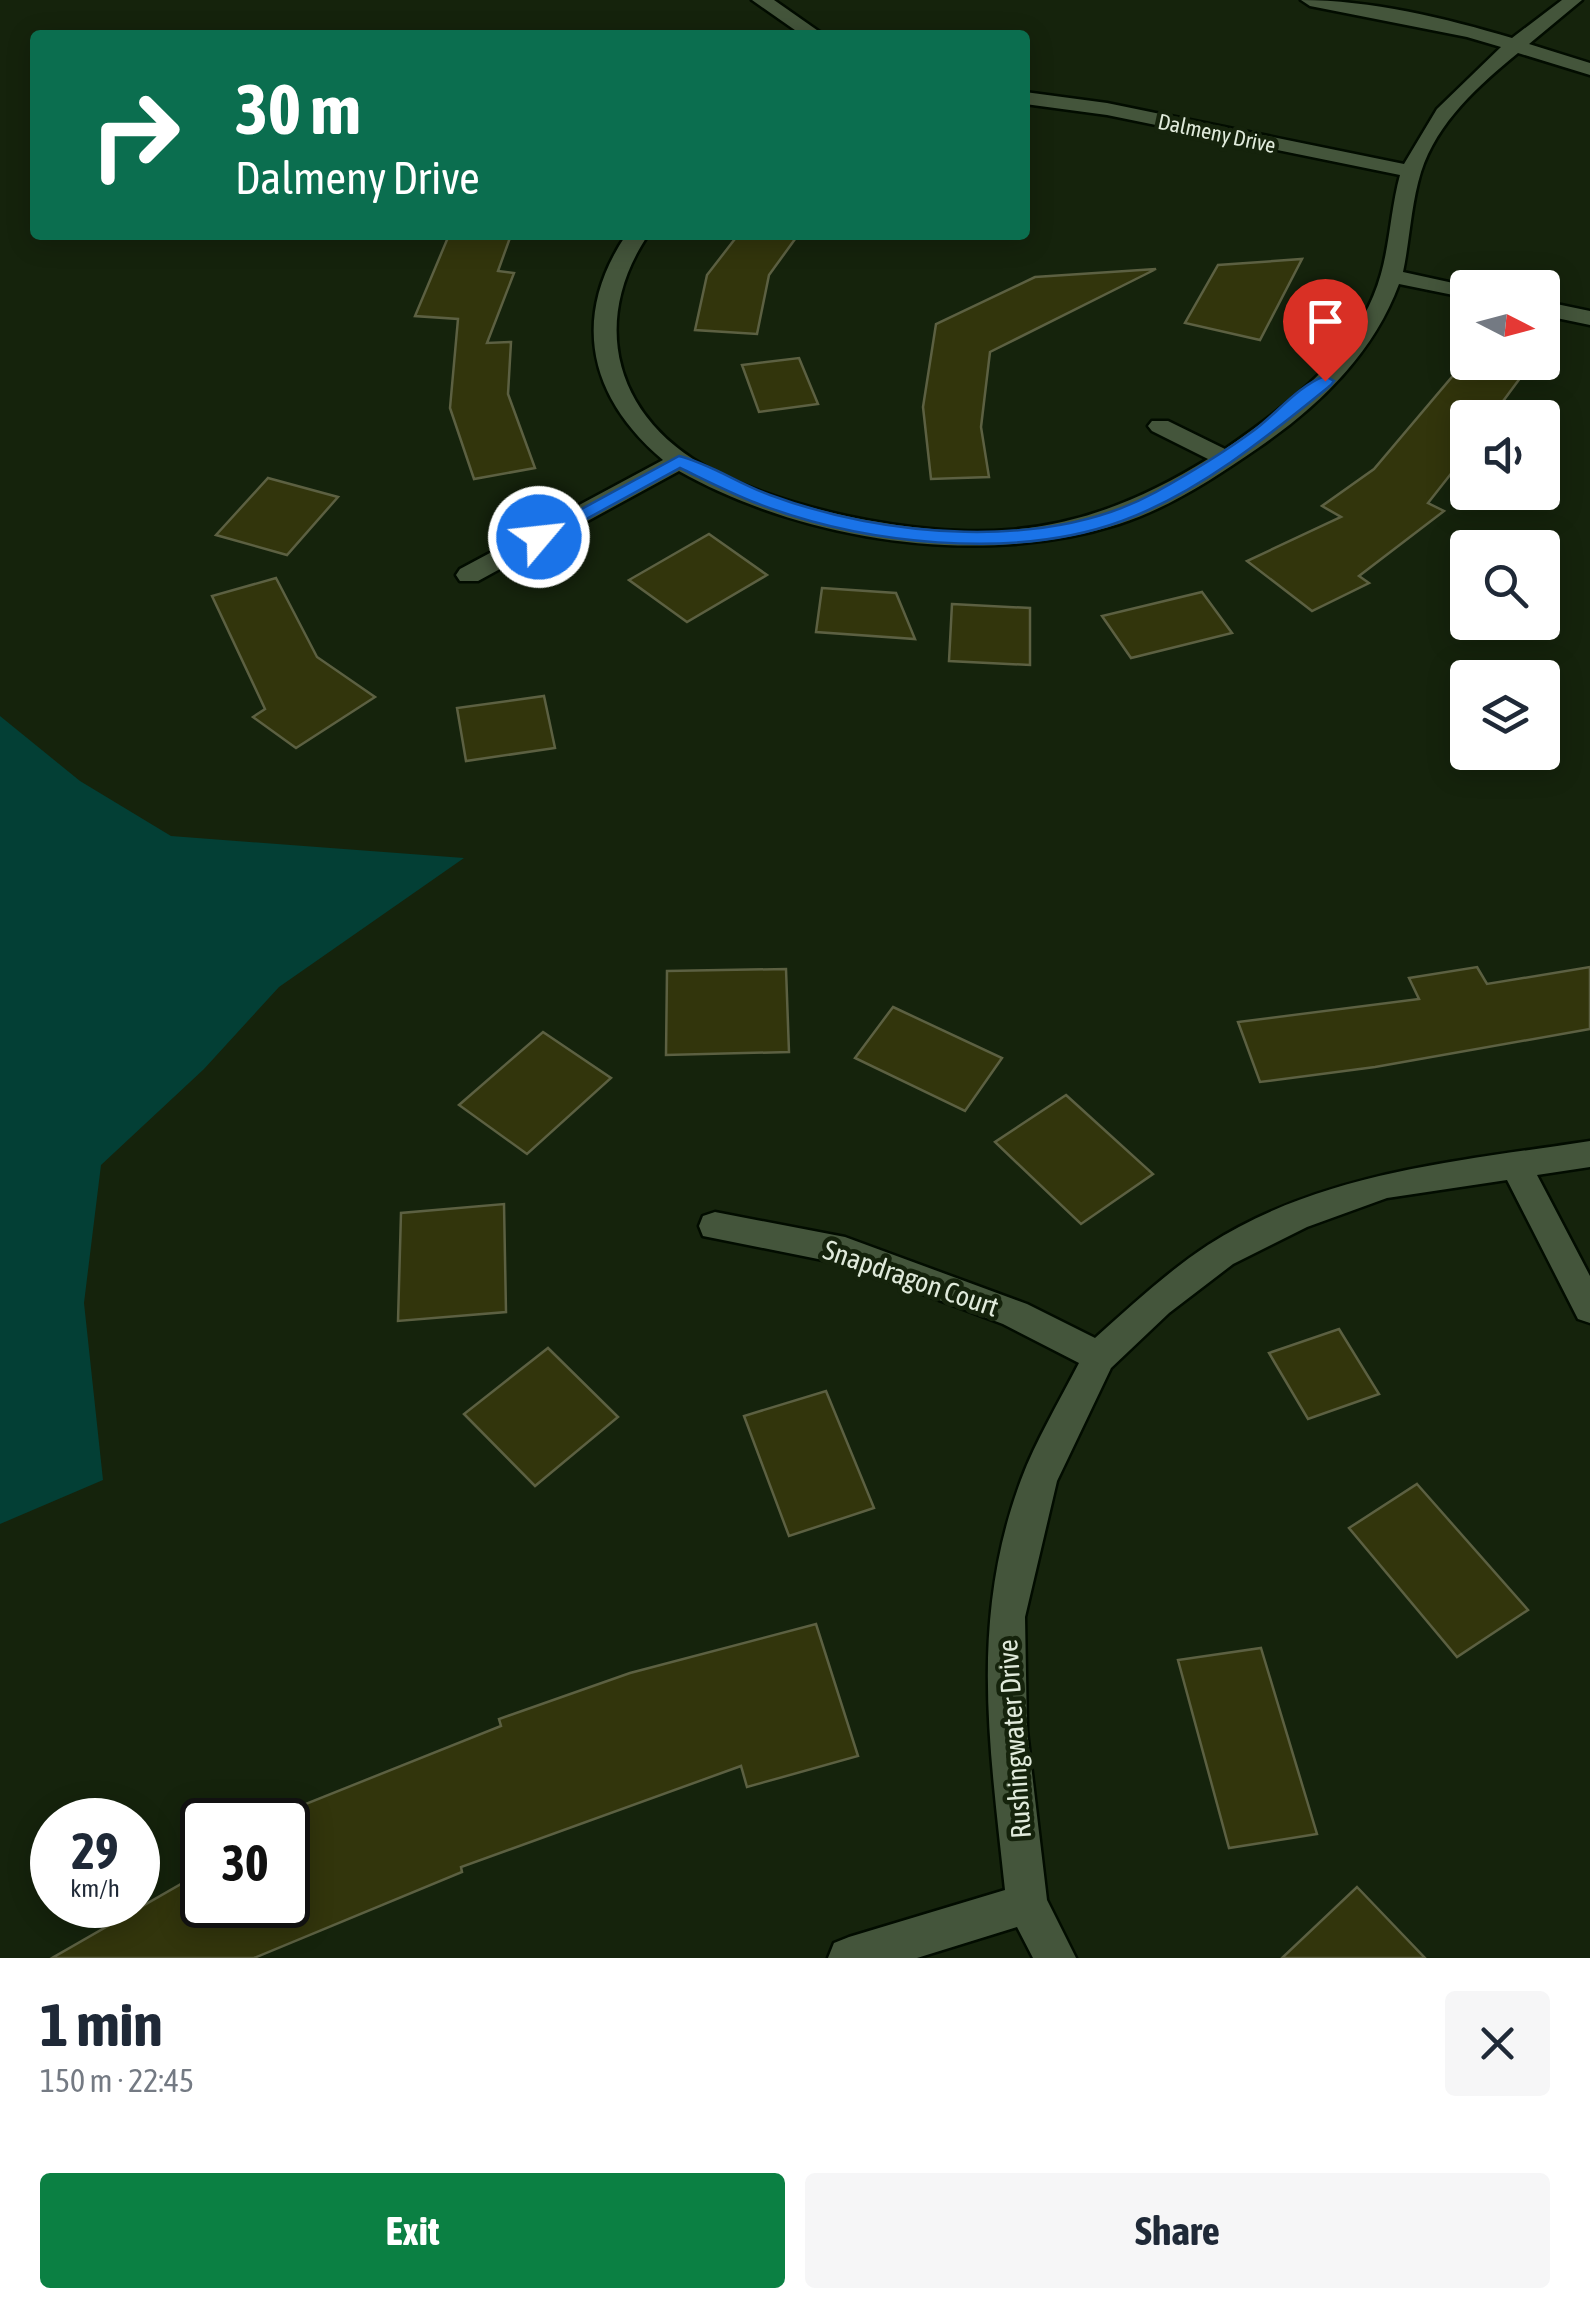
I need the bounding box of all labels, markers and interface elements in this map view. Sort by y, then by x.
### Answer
text: 30 m [235,69,361,149]
icon: right [70,70,200,200]
street label: Dalmeny Drive [1156,108,1278,158]
text: Dalmeny Drive [235,152,480,204]
north arrow [1450,270,1560,380]
map controls [1450,270,1560,770]
pin [1283,279,1368,382]
icon: arrive [1298,294,1353,349]
button: sound [1450,400,1560,510]
position arrow [487,485,591,589]
button: search [1450,530,1560,640]
button: layers [1450,660,1560,770]
street label: Snapdragon Court [819,1233,1003,1323]
street label: Rushingwater Drive [991,1638,1037,1840]
speed limit sign: 30 [180,1798,310,1928]
text: 29 [71,1822,118,1880]
text: km/h [70,1874,120,1902]
text: 1 min [40,1990,163,2059]
button: close [1445,1991,1550,2096]
text: 150 m · 22:45 [40,2062,194,2099]
button: Exit [40,2173,785,2288]
button: Share [805,2173,1550,2288]

